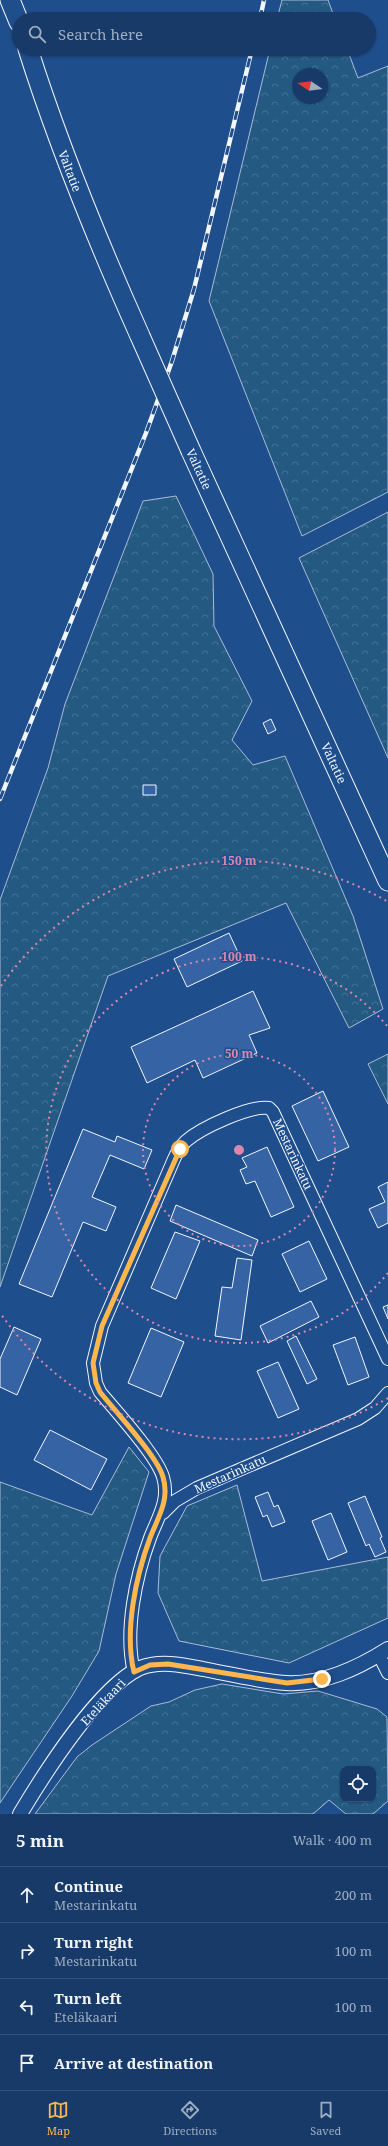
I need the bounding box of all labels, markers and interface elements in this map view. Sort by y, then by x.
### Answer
search box [12,12,376,56]
icon: search [26,23,48,45]
text: Search here [58,24,143,44]
north arrow [292,68,328,104]
street label: Valtatie [54,148,86,194]
street label: Valtatie [182,446,216,492]
street label: Valtatie [317,740,351,786]
text: 150 m [221,852,257,869]
text: 100 m [221,948,257,965]
text: 50 m [225,1045,253,1062]
street label: Mestarinkatu [269,1116,317,1193]
route start [171,1140,189,1158]
centre of rings [232,1143,246,1157]
street label: Mestarinkatu [191,1450,269,1497]
route end [313,1670,331,1688]
street label: Eteläkaari [77,1675,129,1729]
map controls [340,1766,376,1802]
button: locate [340,1766,376,1802]
text: 5 min [16,1829,64,1852]
text: Walk · 400 m [293,1831,372,1849]
text: Continue [54,1876,123,1896]
icon: ahead [16,1884,38,1906]
text: 200 m [335,1886,372,1904]
text: Mestarinkatu [54,1896,137,1914]
text: Turn right [54,1932,133,1952]
icon: right [16,1940,38,1962]
text: 100 m [335,1942,372,1960]
text: Mestarinkatu [54,1952,137,1970]
text: Turn left [54,1988,122,2008]
icon: left [16,1996,38,2018]
text: 100 m [335,1998,372,2016]
text: Eteläkaari [54,2008,118,2026]
icon: arrive [16,2052,38,2074]
text: Arrive at destination [54,2053,213,2073]
tab: Map [47,2099,70,2138]
tab: Directions [163,2099,217,2138]
tab: Saved [310,2099,341,2138]

